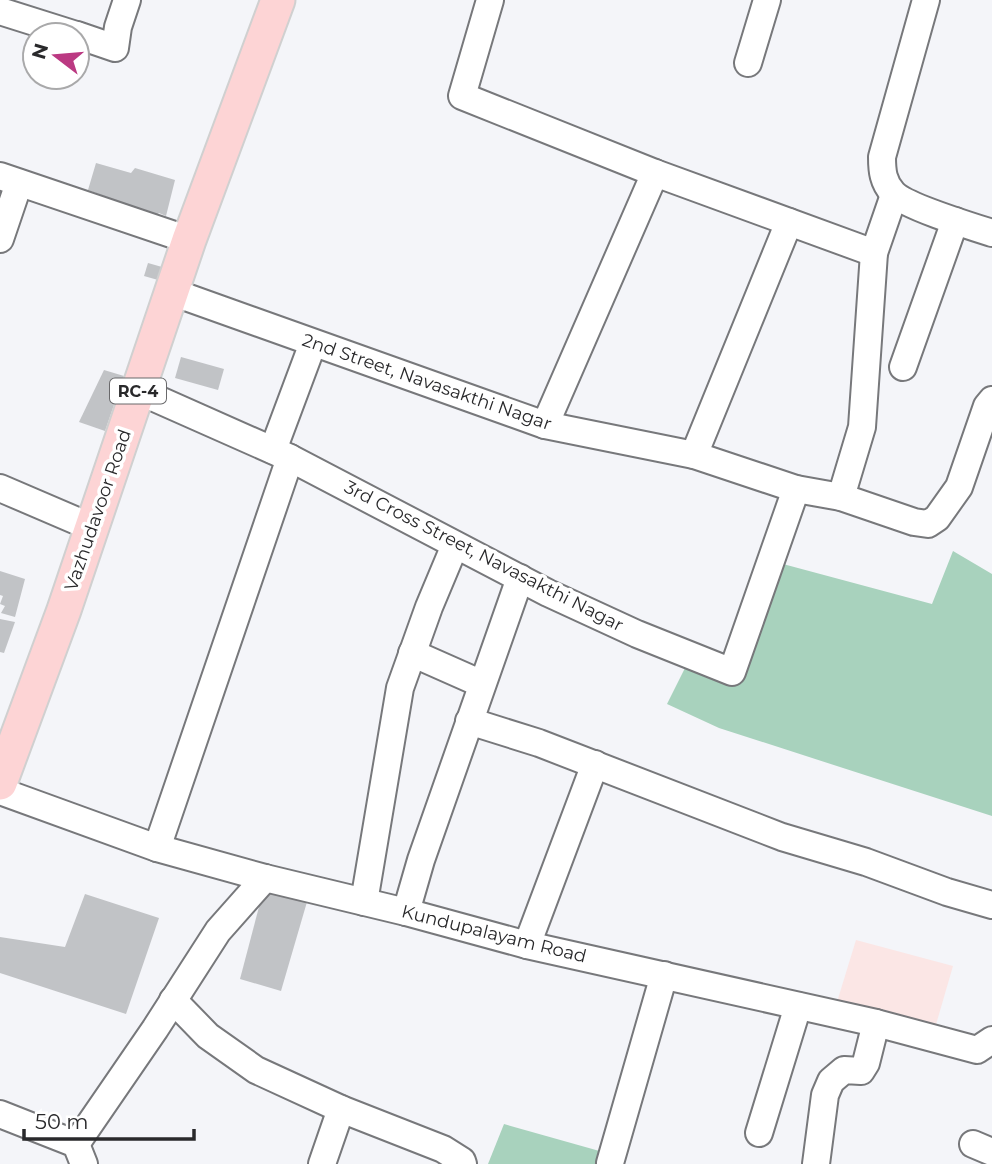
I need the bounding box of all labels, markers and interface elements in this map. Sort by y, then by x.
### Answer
north arrow [21,21,91,91]
text: N [27,41,53,62]
street label: 2nd Street, Navasakthi Nagar [299,329,555,435]
road number: RC-4 [110,378,166,404]
street label: Vazhudavoor Road [60,426,136,594]
street label: 3rd Cross Street, Navasakthi Nagar [341,476,627,636]
street label: Kundupalayam Road [399,900,589,968]
scale bar [24,1098,194,1142]
text: 50 m [35,1109,89,1134]

